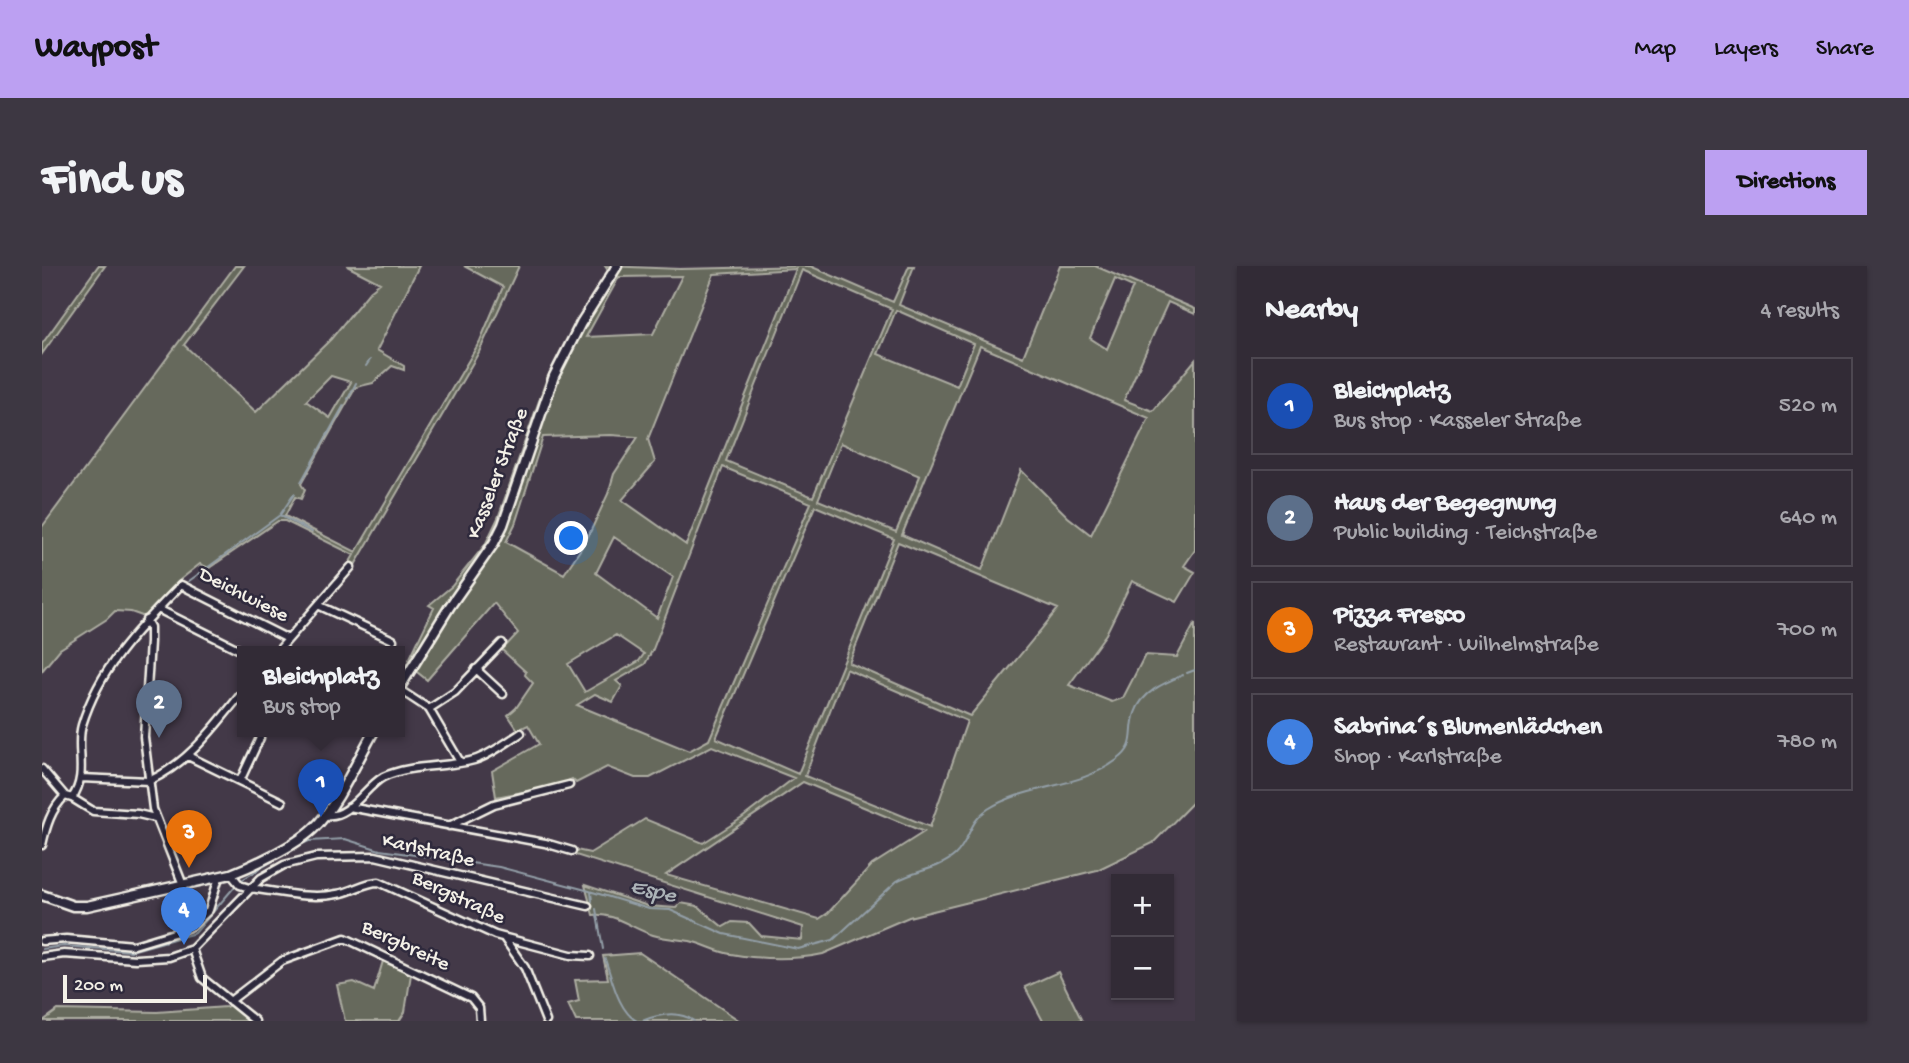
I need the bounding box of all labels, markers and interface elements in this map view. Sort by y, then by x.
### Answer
text: Waypost [35,30,157,68]
text: Map [1634,35,1676,64]
text: Layers [1714,35,1778,64]
text: Share [1816,35,1874,64]
button: Directions [1705,150,1867,215]
text: Find us [42,153,182,211]
text: Nearby [1265,294,1358,329]
text: 4 results [1760,298,1839,325]
text: Bleichplatz [1334,377,1450,408]
text: 1 [1285,393,1295,420]
text: 520 m [1779,393,1837,420]
street label: Kasseler Straße [463,404,536,543]
text: Bus stop · Kasseler Straße [1334,408,1581,435]
text: Haus der Begegnung [1334,489,1557,520]
text: 2 [1284,505,1296,532]
text: 640 m [1780,505,1837,532]
text: Public building · Teichstraße [1334,520,1597,547]
your location [554,521,588,555]
street label: Deichwiese [192,562,293,630]
text: Pizza Fresco [1334,601,1465,632]
text: 3 [1284,617,1296,644]
text: 700 m [1777,617,1837,644]
text: Restaurant · Wilhelmstraße [1334,632,1599,659]
popup [237,646,405,737]
text: Bleichplatz [263,663,379,694]
pin: 2 [136,680,182,738]
text: Bus stop [263,694,341,721]
text: Sabrina´s Blumenlädchen [1334,713,1602,744]
text: 4 [1285,729,1295,756]
text: 780 m [1778,729,1837,756]
text: Shop · Karlstraße [1334,744,1502,771]
pin: 1 [298,759,344,817]
pin: 3 [166,810,212,868]
street label: Karlstraße [379,829,478,875]
street label: Bergstraße [407,866,510,932]
water label: Espe [628,874,680,911]
map controls [1111,874,1174,1000]
button: + [1111,874,1174,937]
pin: 4 [161,887,207,945]
street label: Bergbreite [356,915,454,979]
button: − [1111,937,1174,1000]
scale bar [63,972,206,1004]
text: 200 m [74,975,123,998]

